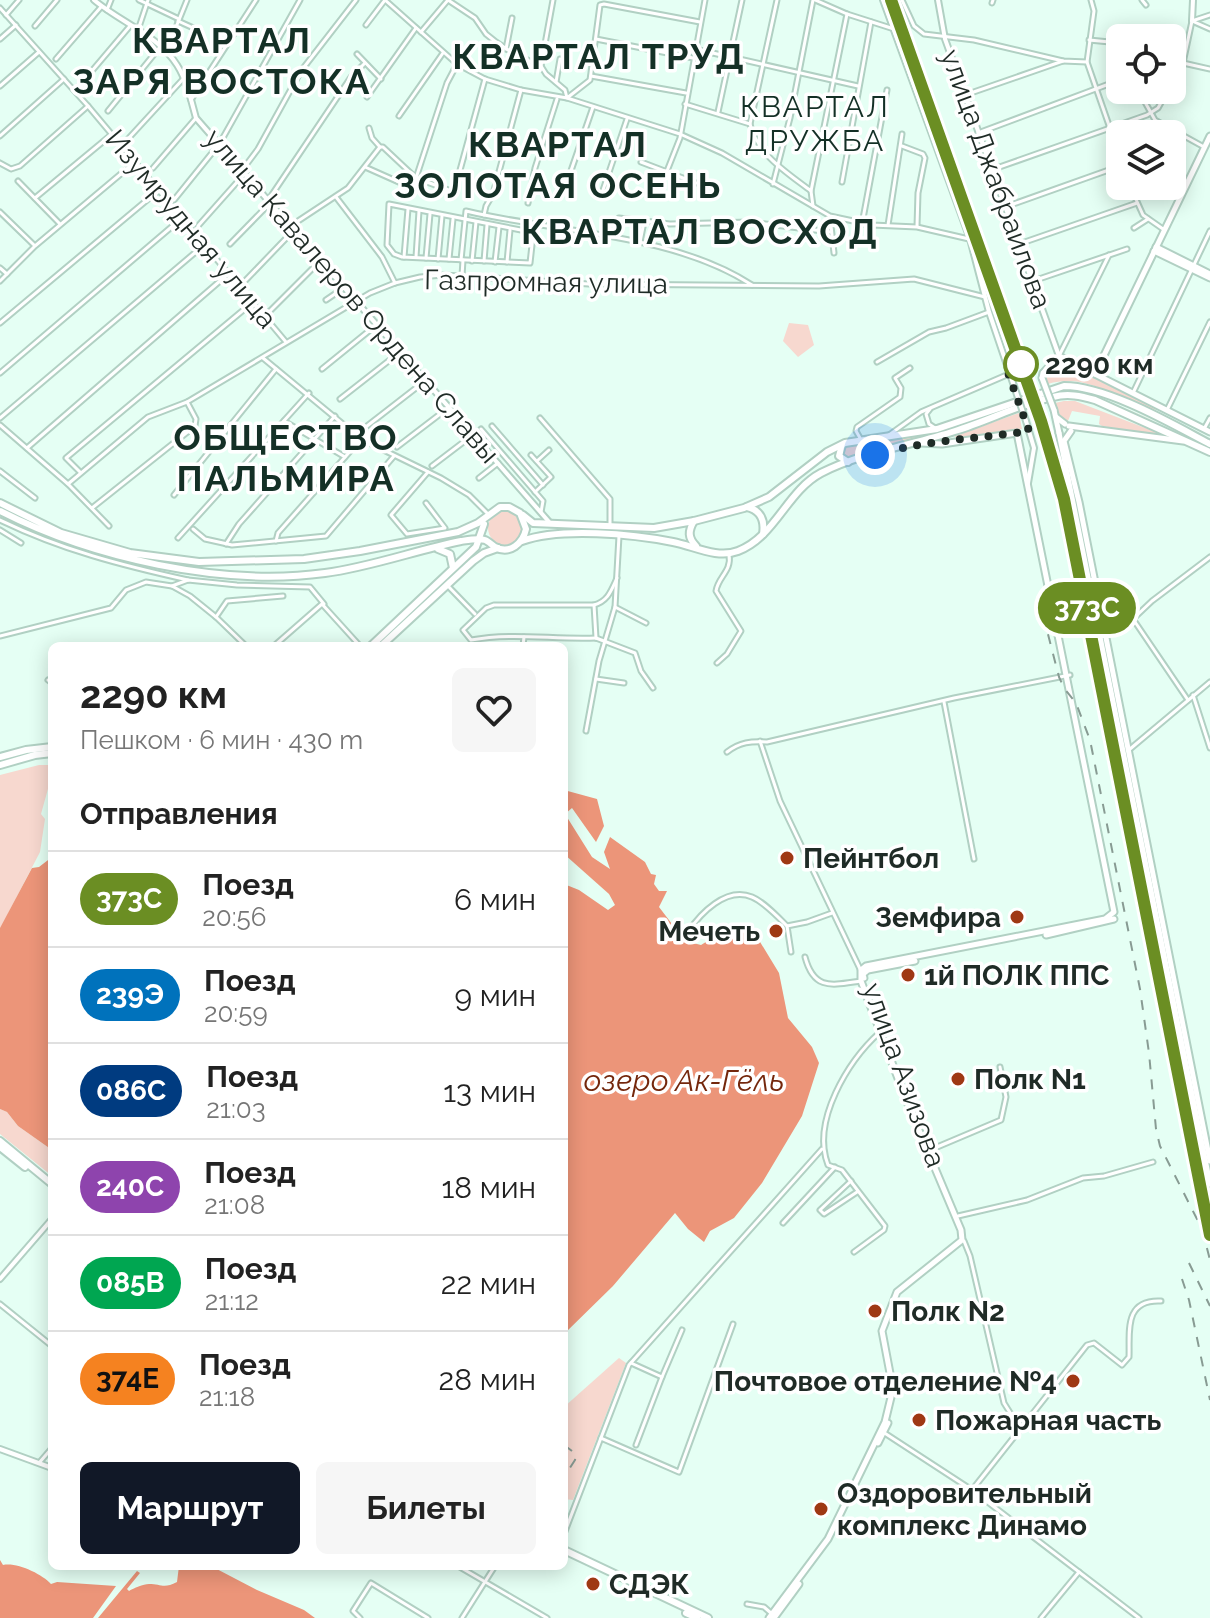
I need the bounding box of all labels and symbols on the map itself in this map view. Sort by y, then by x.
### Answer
district label: КВАРТАЛ ЗАРЯ ВОСТОКА [72,19,372,102]
district label: КВАРТАЛ ТРУД [452,35,746,77]
street label: улица Джабраилова [934,45,1058,313]
district label: КВАРТАЛ ДРУЖБА [740,89,890,158]
street label: улица Кавалеров Ордена Славы [198,122,506,470]
street label: Изумрудная улица [98,123,284,335]
district label: КВАРТАЛ ЗОЛОТАЯ ОСЕНЬ [394,123,722,206]
district label: КВАРТАЛ ВОСХОД [521,210,879,252]
street label: Газпромная улица [424,263,668,301]
marker: 2290 км [1004,347,1038,381]
place label: 2290 км [1045,348,1153,381]
district label: ОБЩЕСТВО ПАЛЬМИРА [174,416,398,499]
your location [855,435,895,475]
line badge: 373C [1031,582,1143,634]
place label: Пейнтбол [803,842,939,875]
marker: Пейнтбол [778,849,796,867]
place label: Земфира [875,901,1001,934]
marker: Земфира [1008,908,1026,926]
place label: Мечеть [658,915,760,948]
marker: Мечеть [767,922,785,940]
place label: 1й ПОЛК ППС [924,959,1109,992]
marker: 1й ПОЛК ППС [899,966,917,984]
street label: улица Азизова [855,978,953,1172]
water label: озеро Ак-Гёль [583,1063,785,1098]
place label: Полк N1 [974,1063,1086,1096]
marker: Полк N1 [949,1070,967,1088]
place label: Полк N2 [891,1295,1005,1328]
marker: Полк N2 [866,1302,884,1320]
place label: Почтовое отделение №4 [714,1365,1057,1398]
marker: Почтовое отделение №4 [1064,1372,1082,1390]
place label: Пожарная часть [935,1404,1162,1437]
marker: Пожарная часть [910,1411,928,1429]
place label: Оздоровительный комплекс Динамо [837,1477,1092,1542]
marker: Оздоровительный комплекс Динамо [812,1500,830,1518]
place label: СДЭК [609,1568,689,1601]
marker: СДЭК [584,1575,602,1593]

